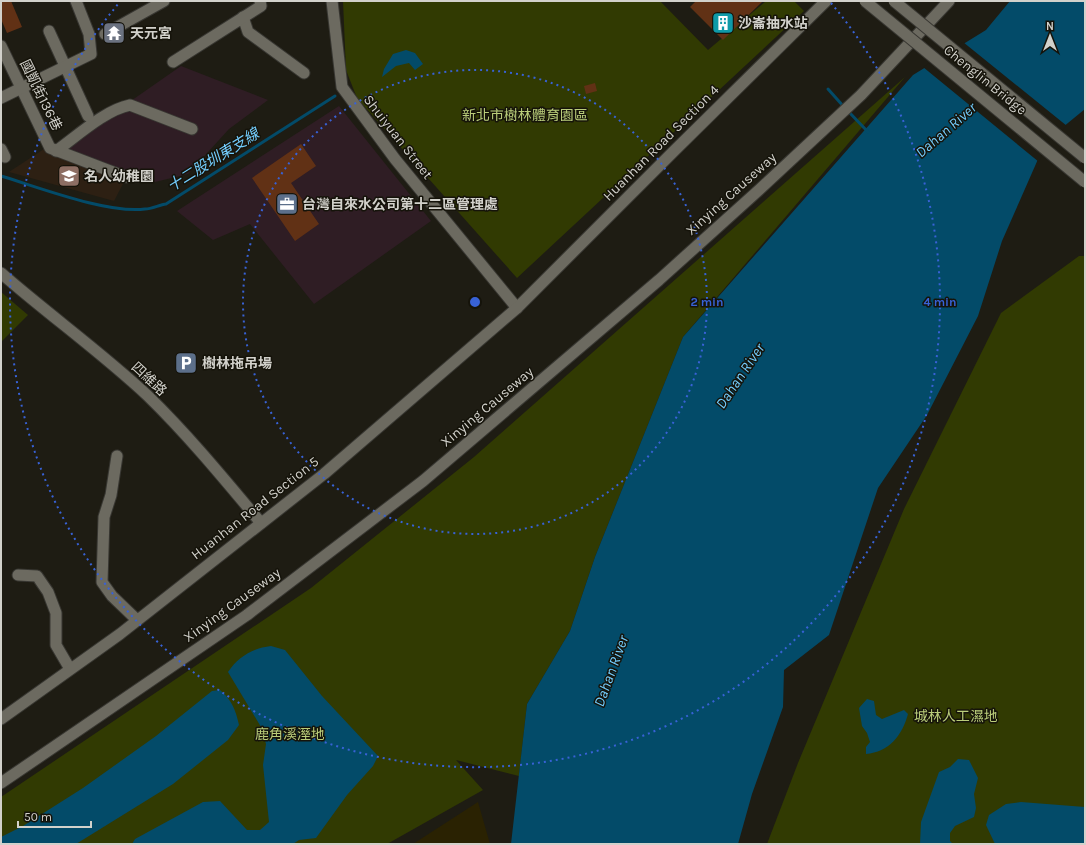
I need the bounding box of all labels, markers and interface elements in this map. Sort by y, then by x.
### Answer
building icon: 沙崙抽水站 [710,10,736,36]
place label: 沙崙抽水站 [738,15,808,32]
north arrow [1030,16,1070,56]
temple icon: 天元宮 [101,20,127,46]
text: N [1046,20,1054,33]
place label: 天元宮 [130,25,172,42]
street label: Chenglin Bridge [940,41,1030,119]
street label: 國凱街136巷 [17,57,65,133]
street label: Huanhan Road Section 4 [599,81,723,205]
street label: Shuiyuan Street [360,91,436,183]
water label: Dahan River [912,98,981,161]
park label: 新北市樹林體育園區 [462,107,588,124]
water label: 十二股圳東支線 [164,123,264,195]
street label: Xinying Causeway [682,149,780,239]
school or university icon: 名人幼稚園 [56,163,82,189]
place label: 名人幼稚園 [84,168,154,185]
office icon: 台灣自來水公司第十二區管理處 [274,191,300,217]
place label: 台灣自來水公司第十二區管理處 [302,196,498,213]
centre of rings [468,295,482,309]
text: 2 min [690,295,724,309]
text: 4 min [924,295,956,309]
water label: Dahan River [712,339,769,412]
parking icon: 樹林拖吊場 [173,350,199,376]
place label: 樹林拖吊場 [202,355,272,372]
street label: 四維路 [128,358,170,400]
street label: Xinying Causeway [437,363,537,451]
street label: Huanhan Road Section 5 [188,453,322,563]
street label: Xinying Causeway [180,564,284,646]
water label: Dahan River [590,632,633,709]
park label: 城林人工濕地 [914,708,998,725]
park label: 鹿角溪溼地 [255,726,325,743]
scale bar [18,803,91,829]
text: 50 m [24,810,52,824]

